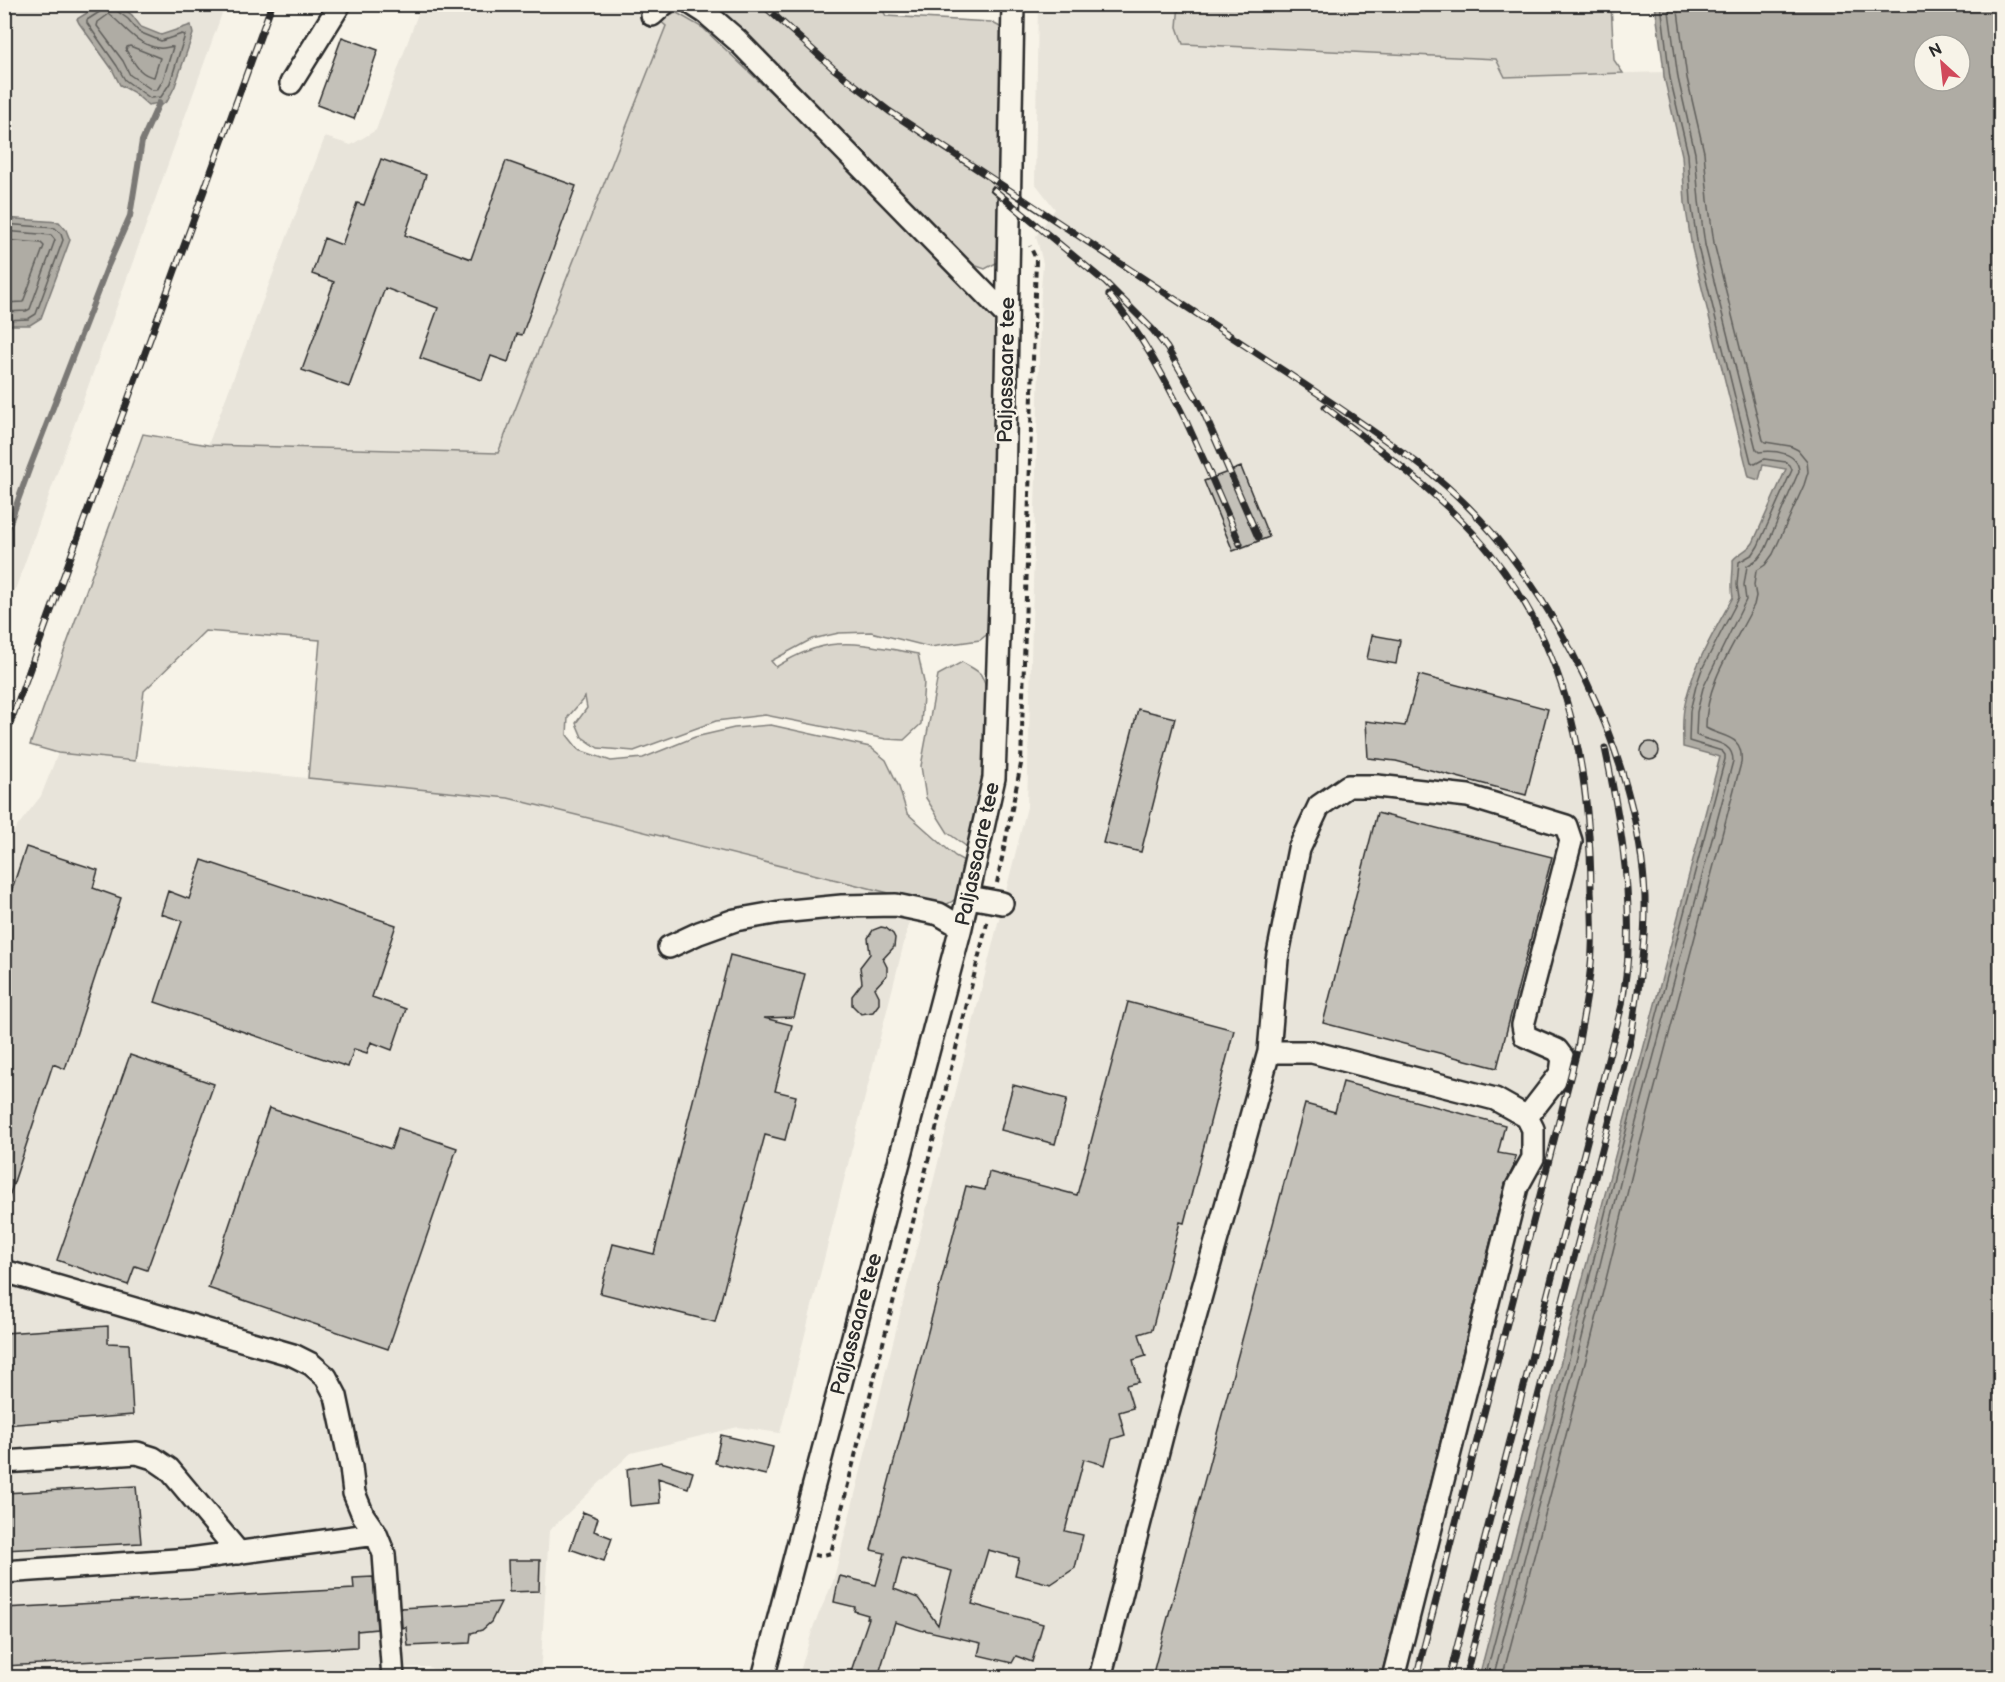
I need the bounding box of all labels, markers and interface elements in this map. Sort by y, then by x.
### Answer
north arrow [1912,33,1972,93]
text: N [1926,40,1946,62]
street label: Paljassaare tee [993,297,1020,443]
street label: Paljassaare tee [950,780,1005,928]
street label: Paljassaare tee [825,1250,888,1398]

